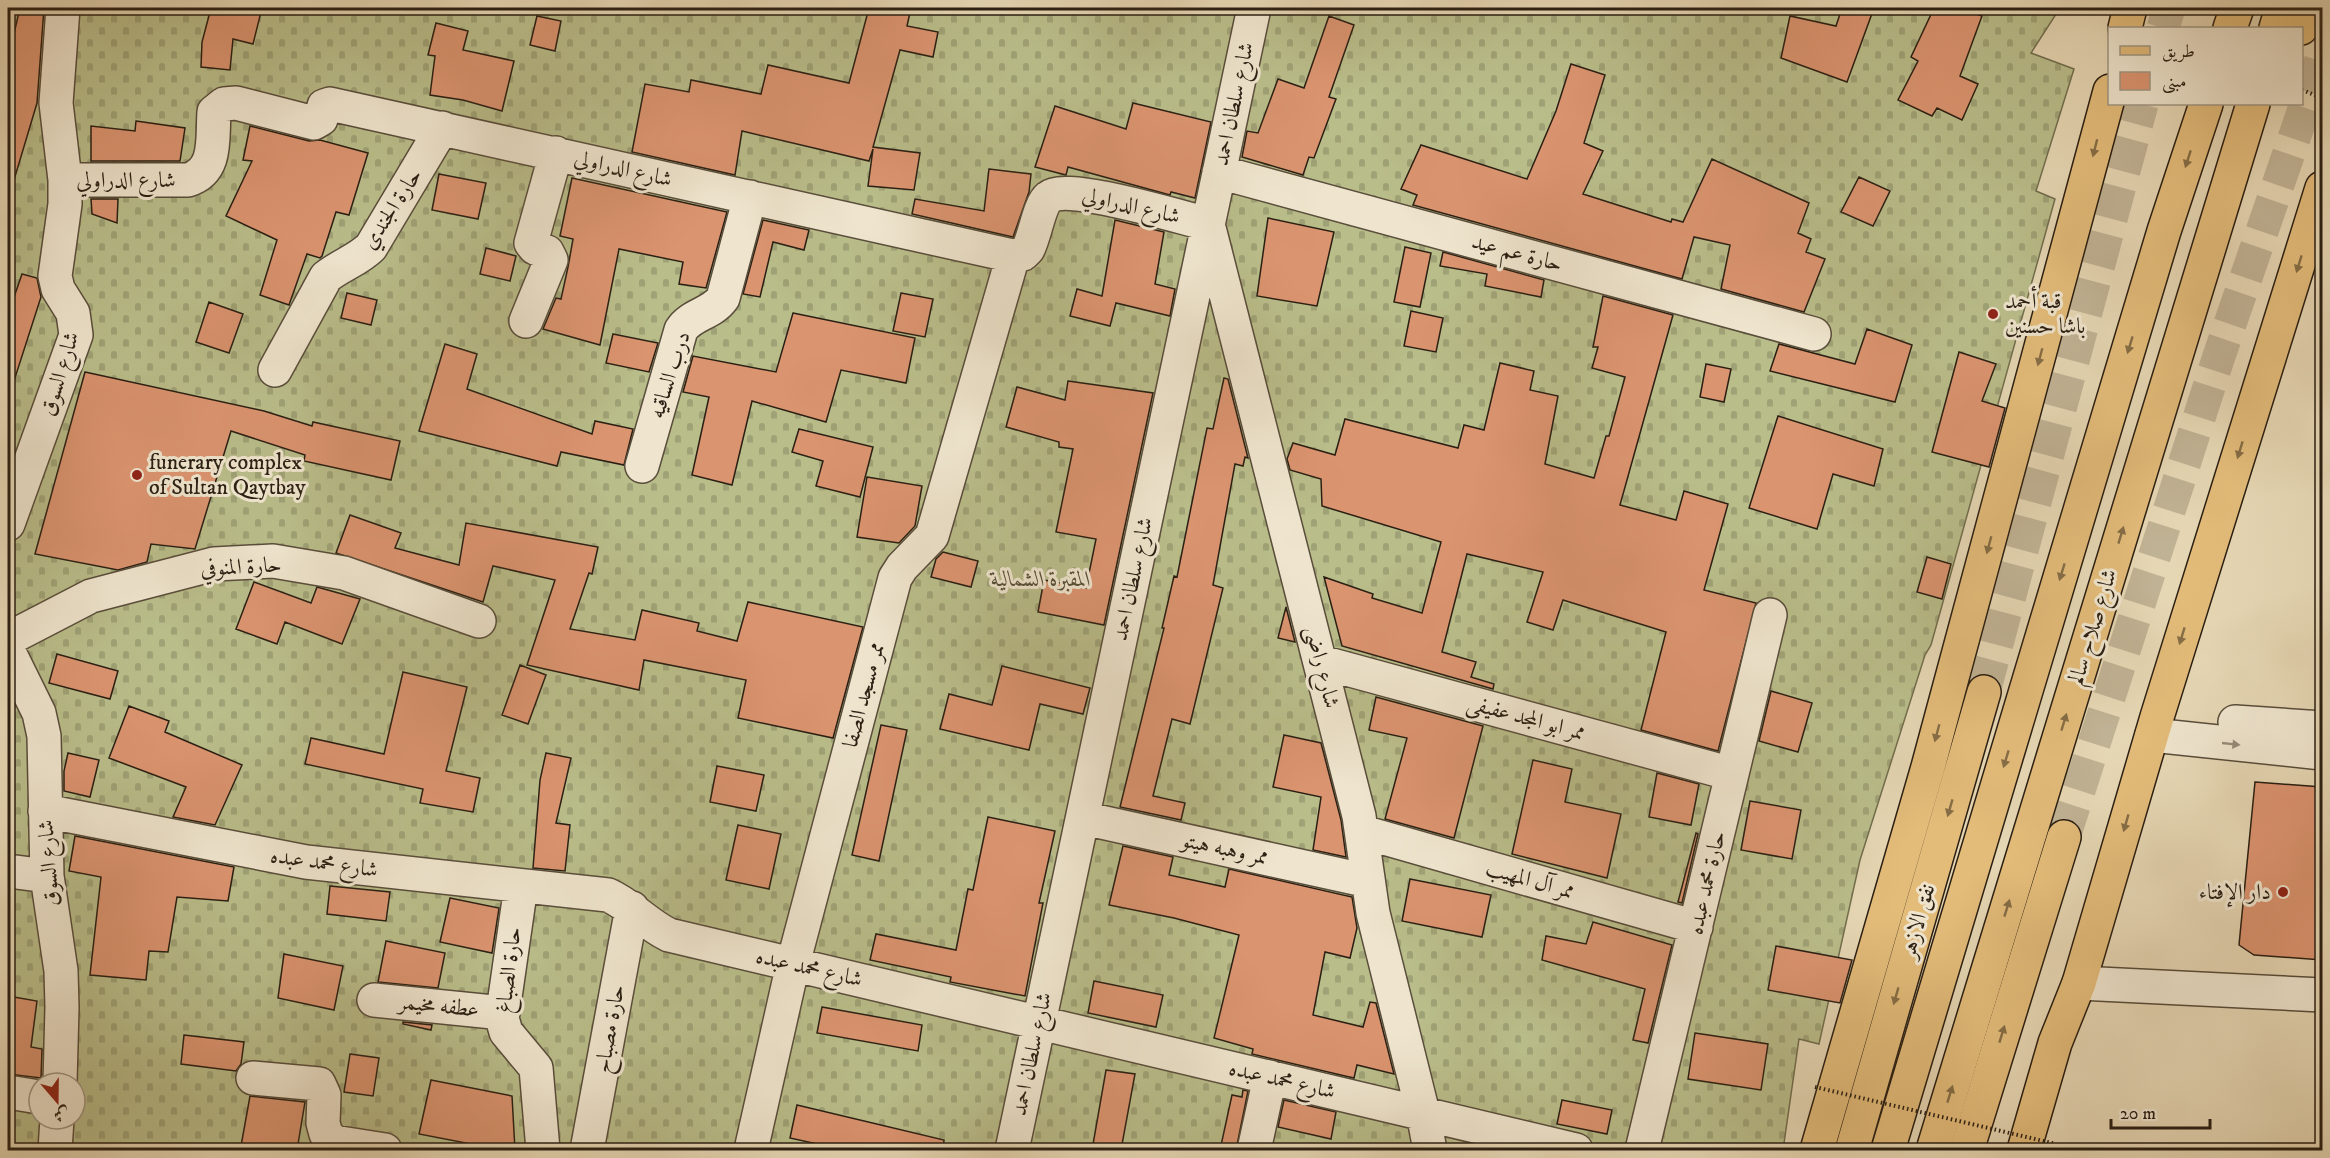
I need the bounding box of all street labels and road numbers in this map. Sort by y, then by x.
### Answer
street label: شارع سلطان احمد [1208,40,1264,169]
street label: شارع الدراولي [571,145,675,197]
street label: حارة الجندي [356,163,431,256]
street label: شارع الدراولي [76,167,176,198]
street label: شارع الدراولي [1079,182,1183,234]
street label: حارة عم عيد [1467,228,1565,284]
street label: درب الساقيه [643,328,697,422]
street label: شارع السوق [34,329,89,421]
street label: شارع سلطان احمد [1107,515,1163,644]
street label: حارة المنوفي [200,551,282,587]
street label: شارع صلاح سالم [2063,566,2128,690]
street label: شارع راضى [1295,623,1345,712]
street label: ممر مسجد الصفا [837,639,891,751]
street label: ممر ابو المجد عفيفى [1463,689,1588,749]
street label: شارع السوق [33,819,69,907]
street label: ممر وهبه هيتو [1177,826,1271,871]
street label: حارة محمد عبده [1682,829,1732,937]
street label: شارع محمد عبده [268,842,380,888]
street label: ممر آل المهيب [1483,854,1578,906]
street label: نفق الازهر [1894,881,1941,963]
street label: حارة الصباغ [490,925,532,1015]
street label: شارع محمد عبده [752,943,865,997]
street label: حارة مصباح [589,983,636,1076]
street label: عطفه مخيمر [396,988,480,1024]
street label: شارع سلطان احمد [1006,990,1062,1119]
street label: شارع محمد عبده [1225,1055,1338,1109]

